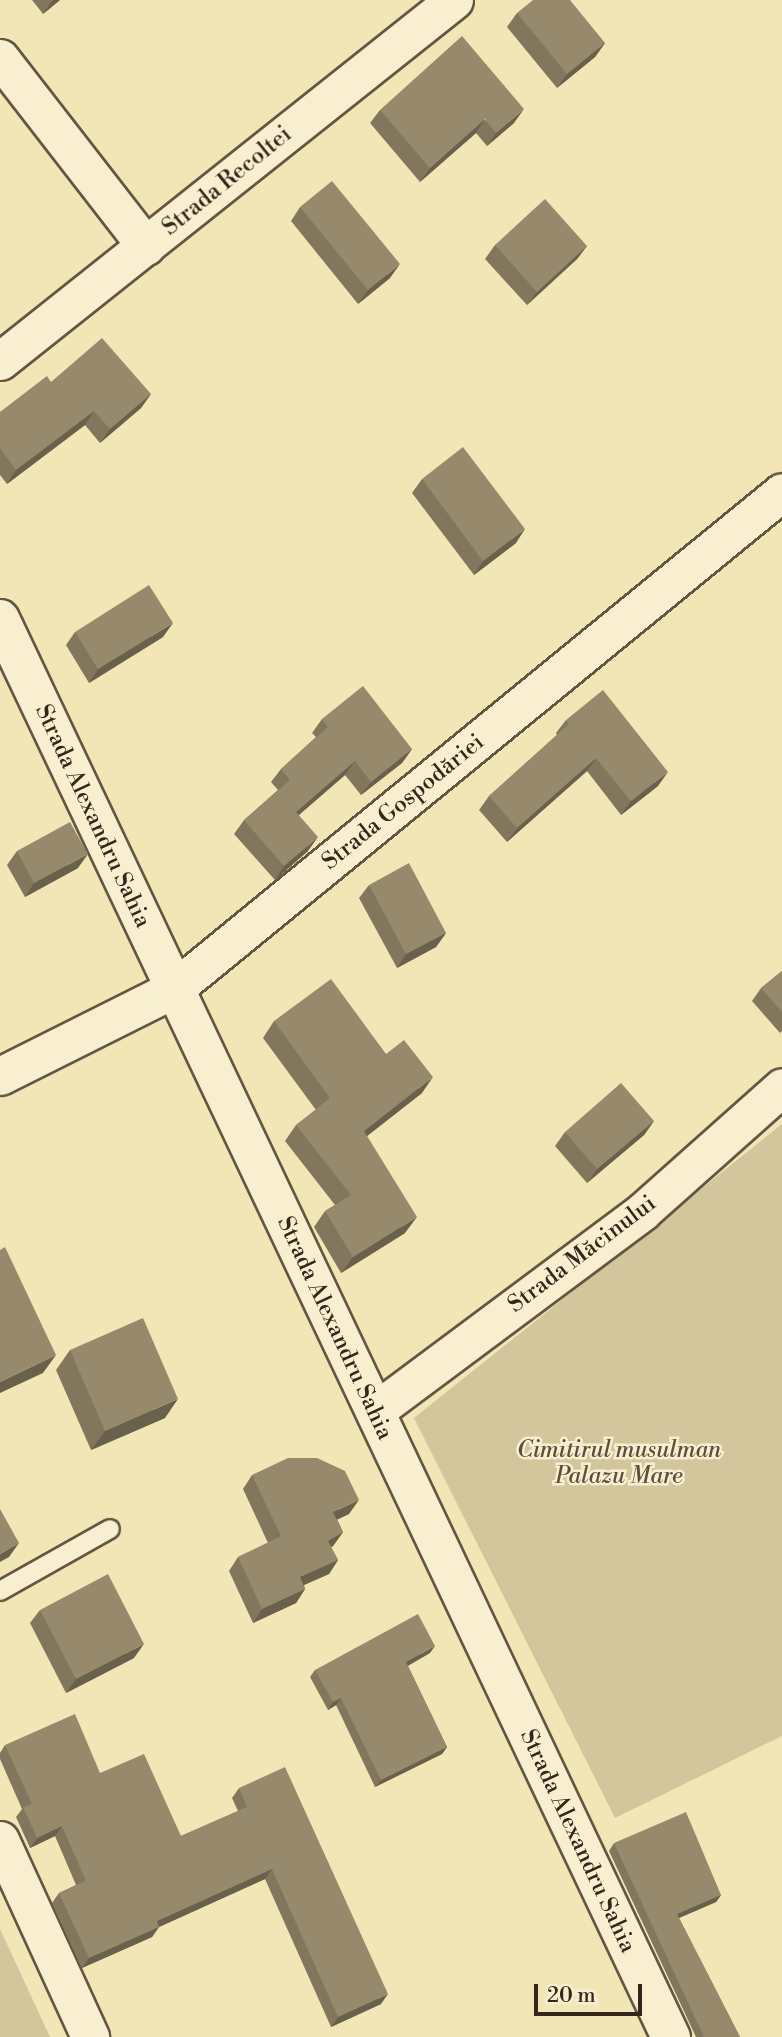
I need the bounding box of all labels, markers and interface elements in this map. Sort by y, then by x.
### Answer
street label: Strada Recoltei [157,121,297,241]
street label: Strada Alexandru Sahia [29,700,157,932]
street label: Strada Gospodăriei [316,728,490,876]
street label: Strada Măcinului [503,1189,661,1319]
street label: Strada Alexandru Sahia [271,1212,399,1444]
park label: Cimitirul musulman Palazu Mare [517,1436,721,1490]
street label: Strada Alexandru Sahia [514,1725,642,1957]
scale bar [537,1970,646,2014]
text: 20 m [547,1983,596,2009]

